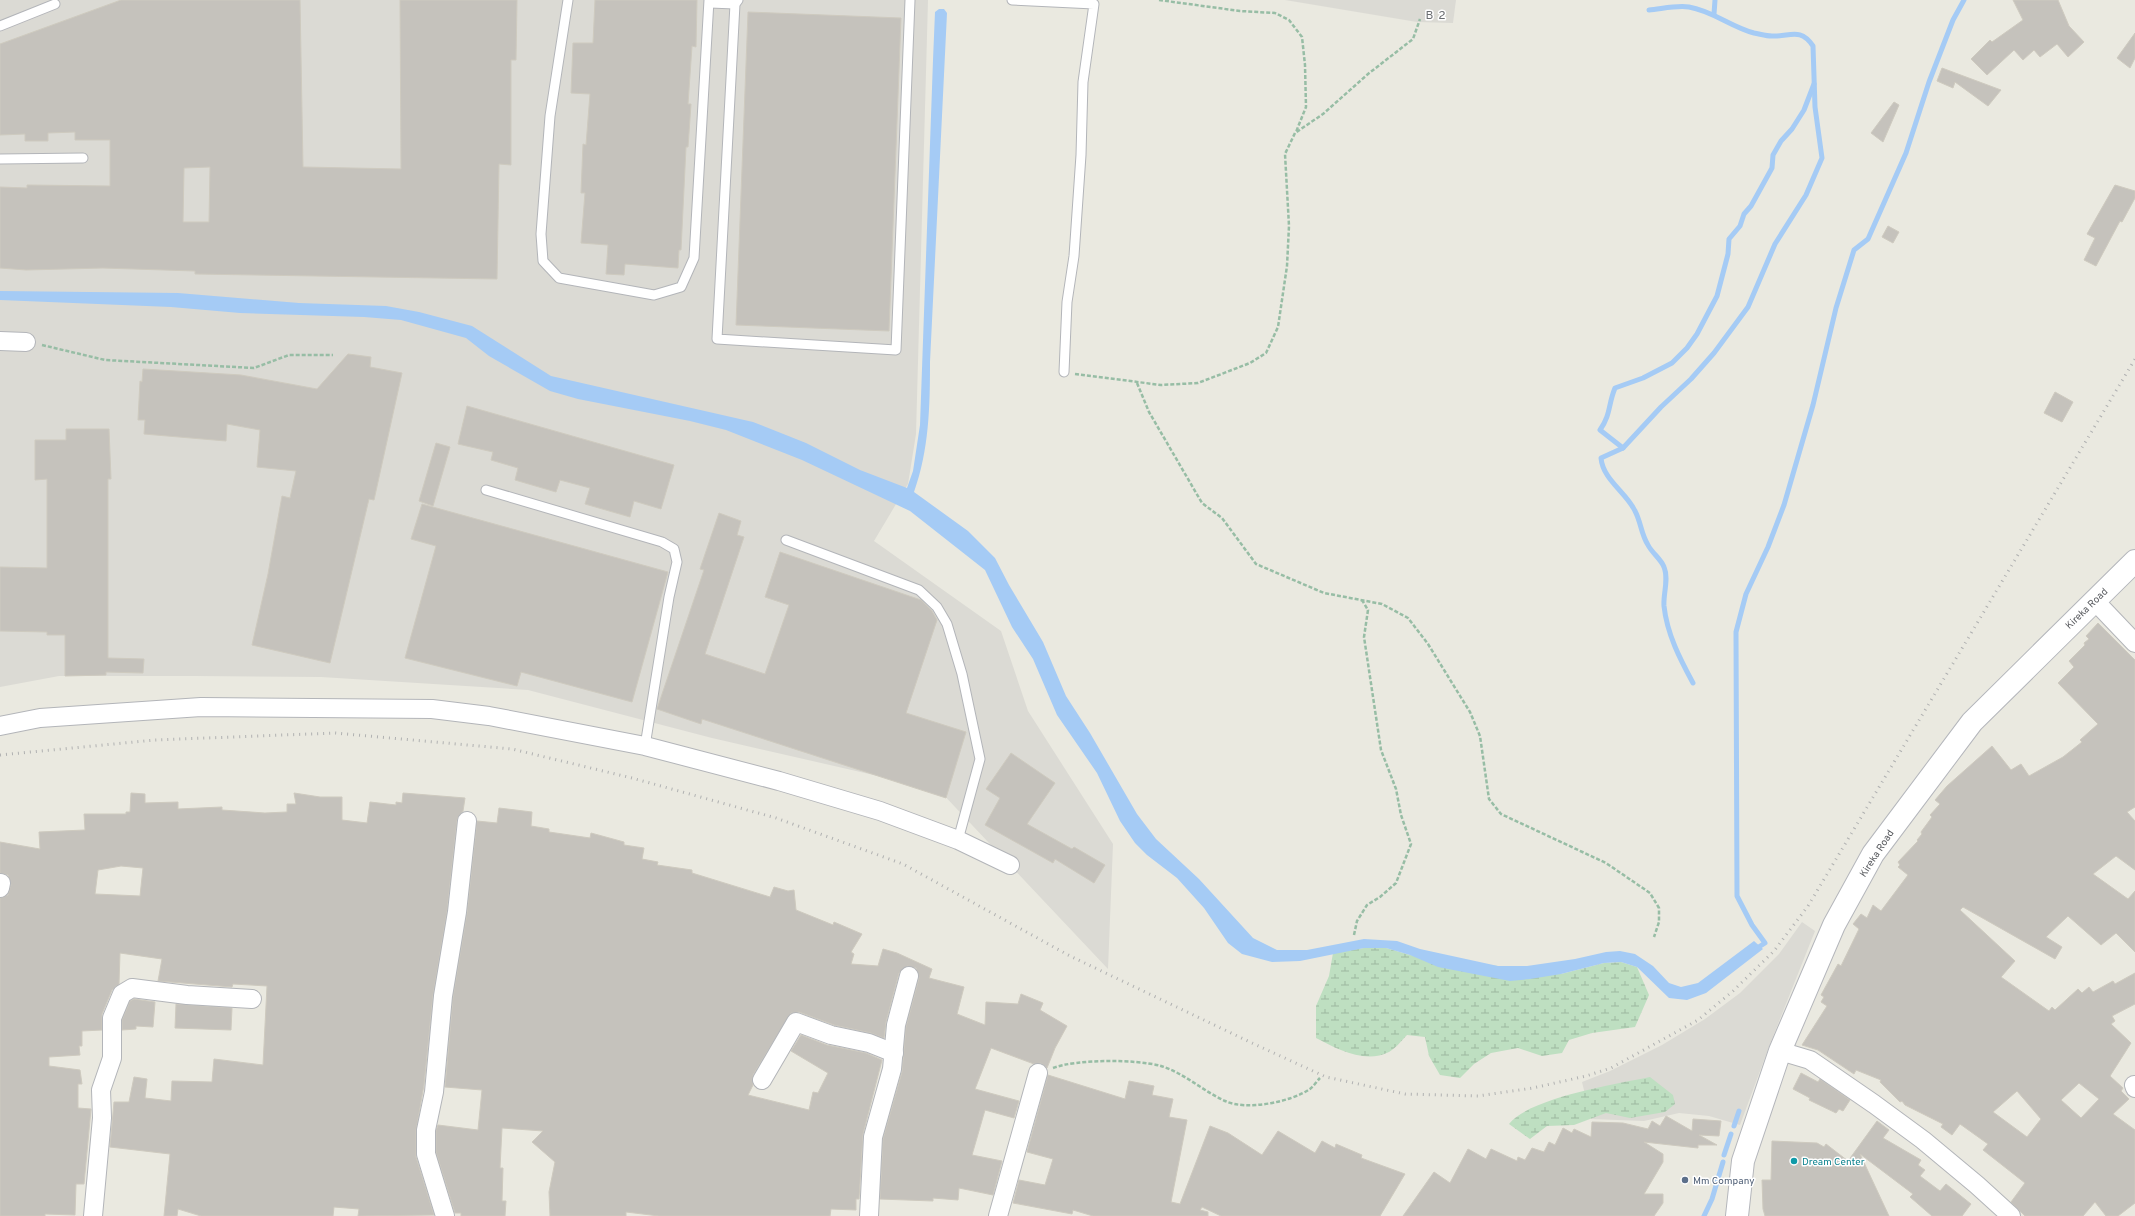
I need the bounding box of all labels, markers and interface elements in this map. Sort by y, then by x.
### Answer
district label: B 2 [1425,8,1447,24]
street label: Kireka Road [2063,586,2111,633]
street label: Kireka Road [1857,828,1897,880]
marker: Dream Center [1789,1156,1799,1166]
place label: Dream Center [1802,1156,1865,1169]
marker: Mm Company [1680,1175,1690,1185]
place label: Mm Company [1693,1175,1755,1188]

